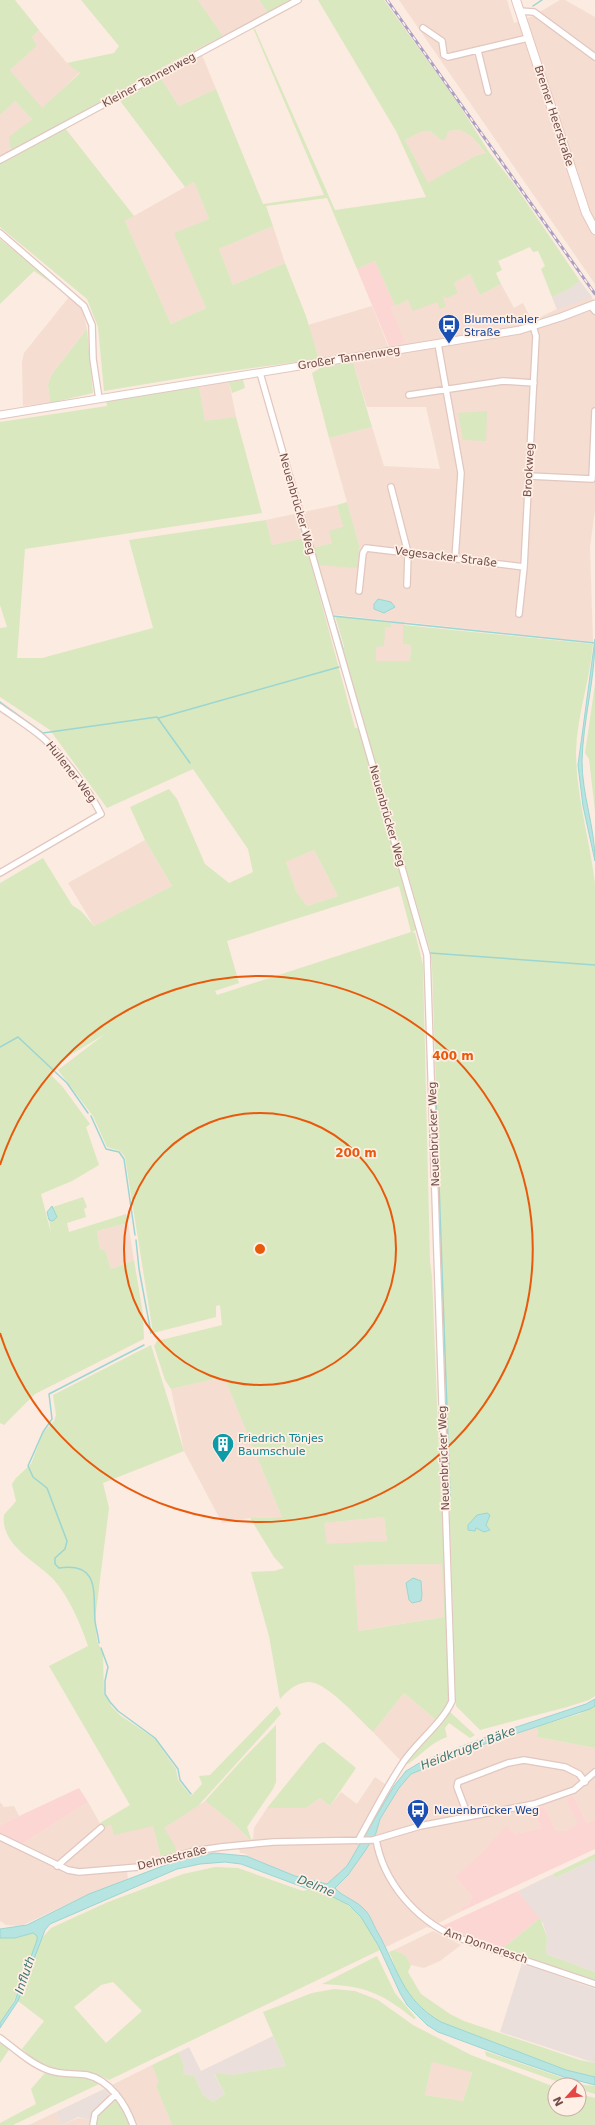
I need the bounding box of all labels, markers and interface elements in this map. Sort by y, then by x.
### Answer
street label: Kleiner Tannenweg [100,50,198,110]
street label: Bremer Heerstraße [532,64,577,168]
bus stop icon: Blumenthaler Straße [436,312,462,345]
place label: Blumenthaler Straße [464,313,539,339]
street label: Großer Tannenweg [297,343,401,373]
street label: Brookweg [521,442,537,498]
street label: Neuenbrücker Weg [276,452,318,556]
street label: Vegesacker Straße [394,544,498,570]
street label: Hullener Weg [43,739,99,805]
street label: Neuenbrücker Weg [366,764,408,868]
text: 400 m [432,1049,474,1063]
street label: Neuenbrücker Weg [426,1081,442,1187]
text: 200 m [335,1146,377,1160]
centre of rings [253,1242,267,1256]
street label: Neuenbrücker Weg [436,1405,452,1511]
building icon: Friedrich Tönjes Baumschule [210,1431,236,1464]
place label: Friedrich Tönjes Baumschule [238,1432,324,1458]
water label: Heidkruger Bäke [419,1723,517,1773]
bus stop icon: Neuenbrücker Weg [405,1797,431,1830]
place label: Neuenbrücker Weg [434,1804,539,1817]
street label: Delmestraße [136,1843,208,1873]
water label: Delme [295,1872,337,1900]
street label: Am Donneresch [443,1926,529,1966]
water label: Influth [12,1954,38,1996]
north arrow [547,2077,587,2117]
text: N [551,2094,566,2108]

